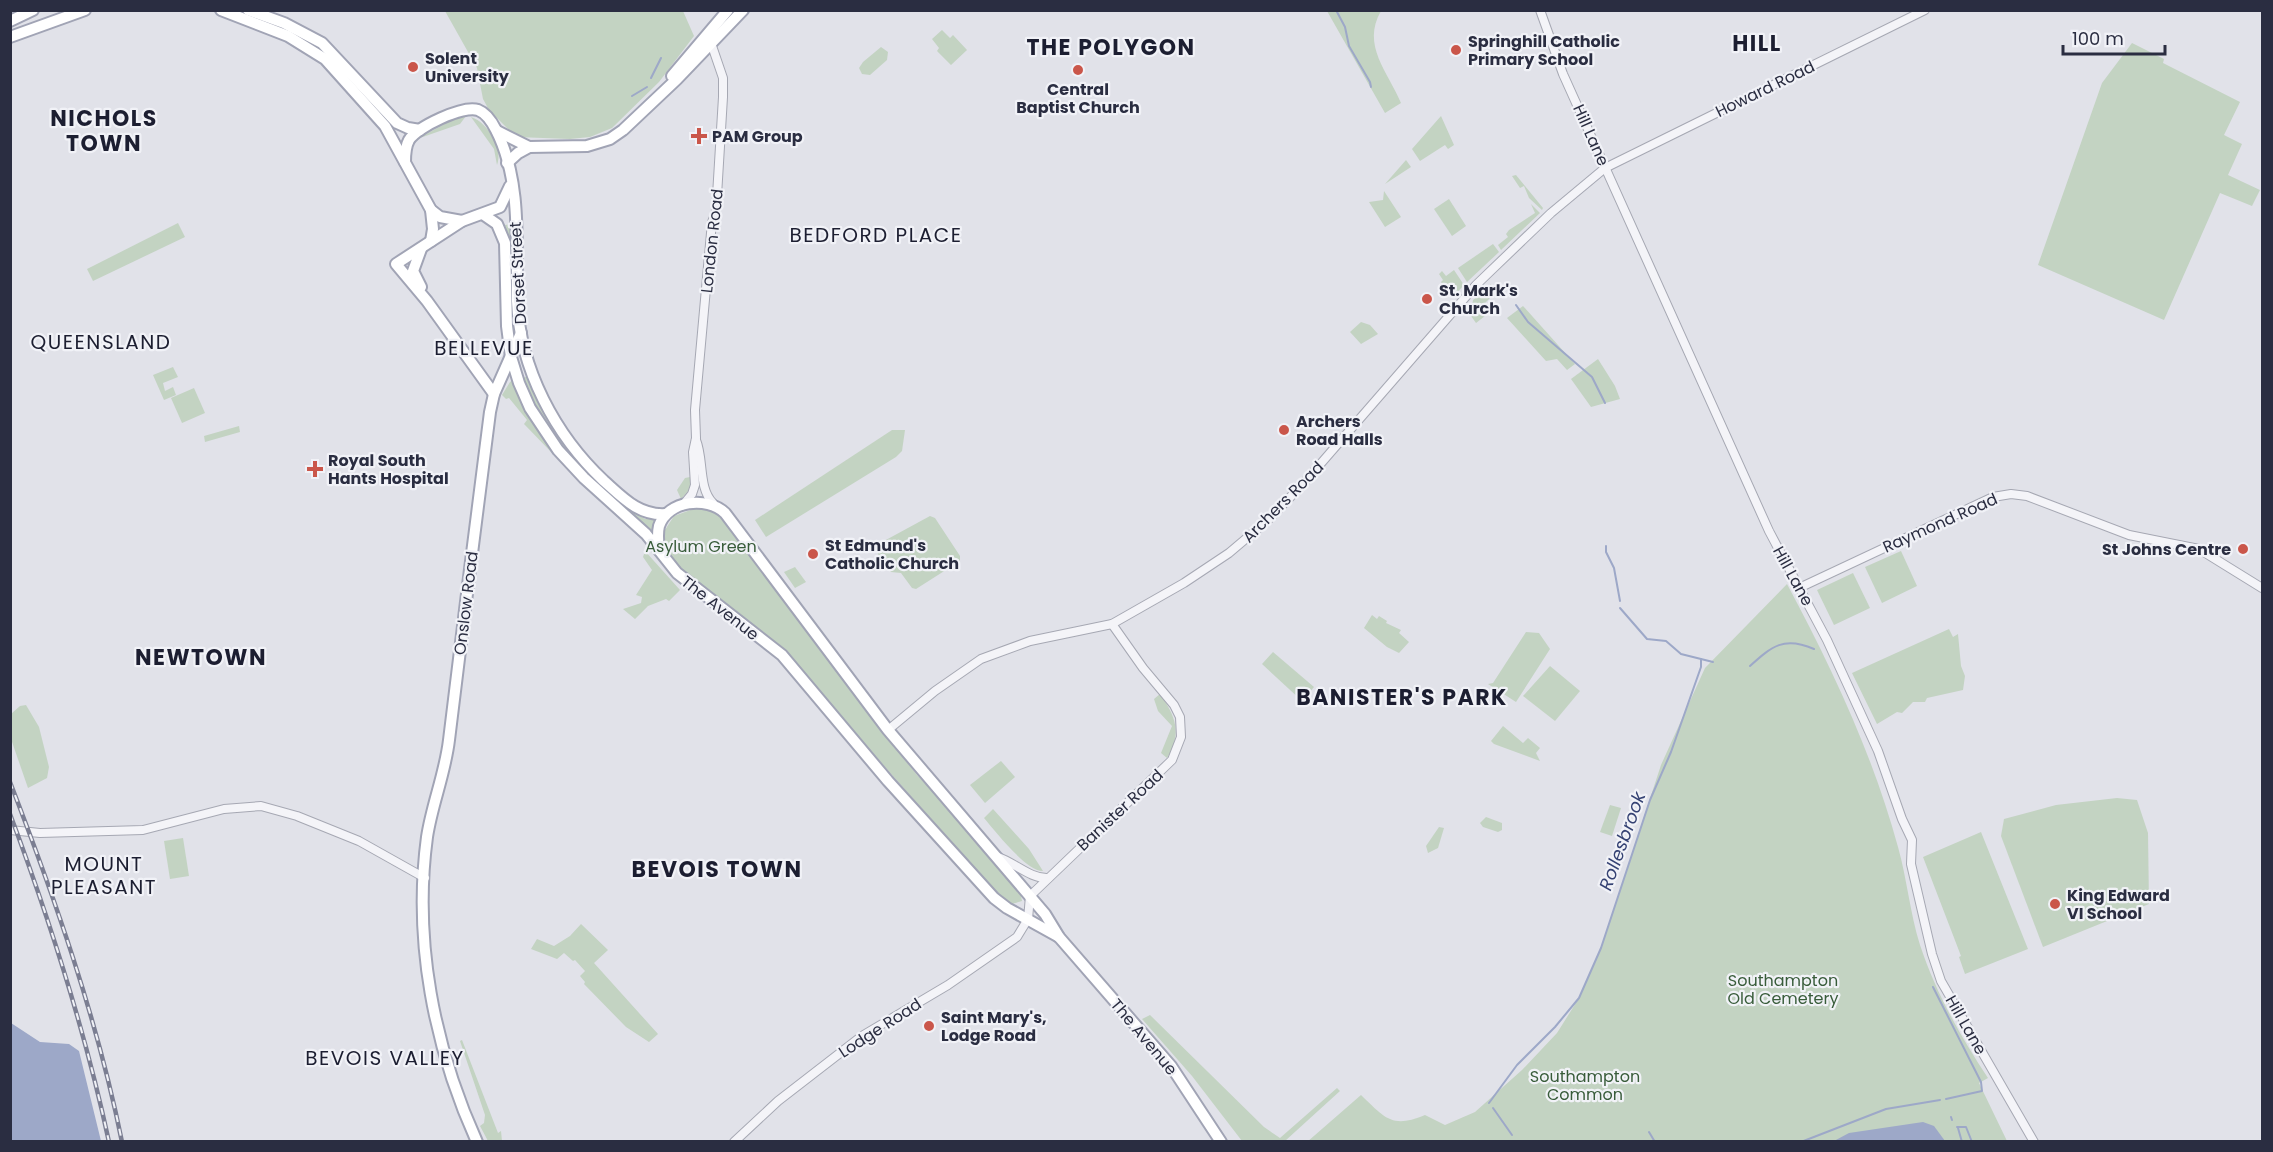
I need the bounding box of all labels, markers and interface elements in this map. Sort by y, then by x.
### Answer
scale bar [2063,18,2165,56]
text: 100 m [2072,26,2124,51]
district label: HILL [1732,28,1782,59]
place label: Springhill Catholic Primary School [1468,30,1620,71]
district label: THE POLYGON [1026,32,1196,63]
marker: Springhill Catholic Primary School [1449,43,1463,57]
place label: Solent University [425,47,510,88]
street label: Howard Road [1711,55,1819,123]
marker: Solent University [406,60,420,74]
marker: Central Baptist Church [1071,63,1085,77]
place label: Central Baptist Church [1016,78,1140,119]
street label: Hill Lane [1567,101,1615,169]
district label: NICHOLS TOWN [50,103,158,159]
place label: PAM Group [712,125,803,148]
marker: PAM Group [690,127,708,145]
street label: London Road [695,188,729,294]
street label: Dorset Street [504,221,532,325]
district label: BEDFORD PLACE [790,221,963,249]
place label: St. Mark's Church [1439,279,1518,320]
marker: St. Mark's Church [1420,292,1434,306]
district label: QUEENSLAND [31,328,171,356]
district label: BELLEVUE [434,334,534,362]
place label: Archers Road Halls [1296,410,1383,451]
marker: Archers Road Halls [1277,423,1291,437]
place label: Royal South Hants Hospital [328,449,449,490]
street label: Archers Road [1237,456,1329,548]
marker: Royal South Hants Hospital [306,460,324,478]
street label: Raymond Road [1879,487,2001,559]
place label: St Edmund's Catholic Church [825,534,959,575]
park label: Asylum Green [645,535,757,558]
place label: St Johns Centre [2102,538,2231,561]
street label: Hill Lane [1767,542,1819,610]
marker: St Johns Centre [2236,542,2250,556]
marker: St Edmund's Catholic Church [806,547,820,561]
street label: Onslow Road [448,550,484,656]
street label: The Avenue [676,570,764,646]
district label: NEWTOWN [135,642,267,673]
district label: BANISTER'S PARK [1296,682,1508,713]
street label: Banister Road [1072,764,1168,856]
water label: Rollesbrook [1593,788,1652,894]
district label: MOUNT PLEASANT [51,850,157,901]
district label: BEVOIS TOWN [632,854,802,885]
place label: King Edward VI School [2067,884,2170,925]
marker: King Edward VI School [2048,897,2062,911]
park label: Southampton Old Cemetery [1728,969,1839,1010]
street label: Hill Lane [1940,991,1992,1059]
street label: Lodge Road [834,993,926,1063]
street label: The Avenue [1105,994,1183,1080]
place label: Saint Mary's, Lodge Road [941,1006,1047,1047]
marker: Saint Mary's, Lodge Road [922,1019,936,1033]
district label: BEVOIS VALLEY [305,1044,465,1072]
park label: Southampton Common [1530,1065,1640,1106]

